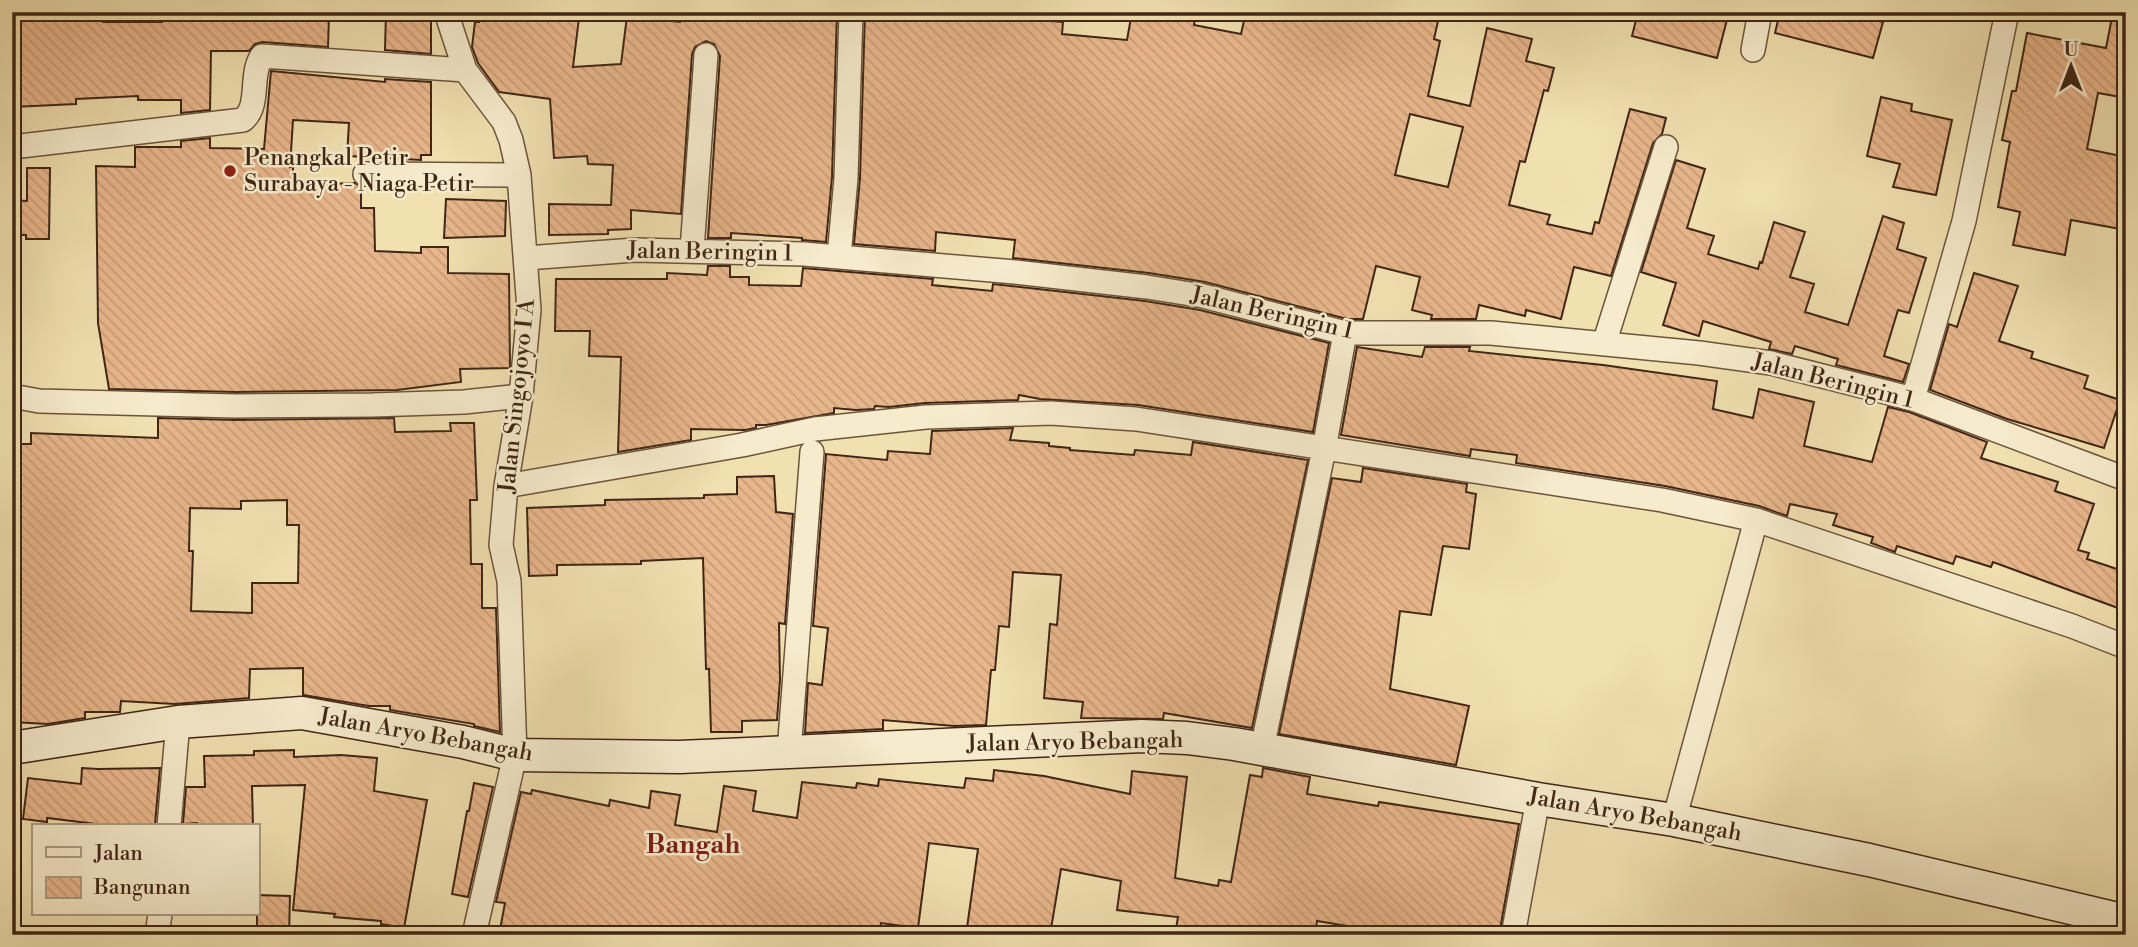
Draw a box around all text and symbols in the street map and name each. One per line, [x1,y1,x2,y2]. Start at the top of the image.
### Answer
north arrow [2036,32,2106,102]
text: U [2064,38,2079,62]
place label: Penangkal Petir Surabaya - Niaga Petir [244,144,474,198]
marker: Penangkal Petir Surabaya - Niaga Petir [222,163,238,179]
street label: Jalan Beringin 1 [626,237,793,267]
street label: Jalan Beringin 1 [1187,281,1356,345]
street label: Jalan Singojoyo I A [493,296,541,496]
street label: Jalan Beringin 1 [1748,347,1917,415]
street label: Jalan Aryo Bebangah [316,702,535,768]
street label: Jalan Aryo Bebangah [965,726,1184,758]
street label: Jalan Aryo Bebangah [1525,782,1744,848]
legend [32,824,259,916]
district label: Bangah [646,829,740,861]
text: Jalan [93,841,143,867]
text: Bangunan [93,875,191,901]

